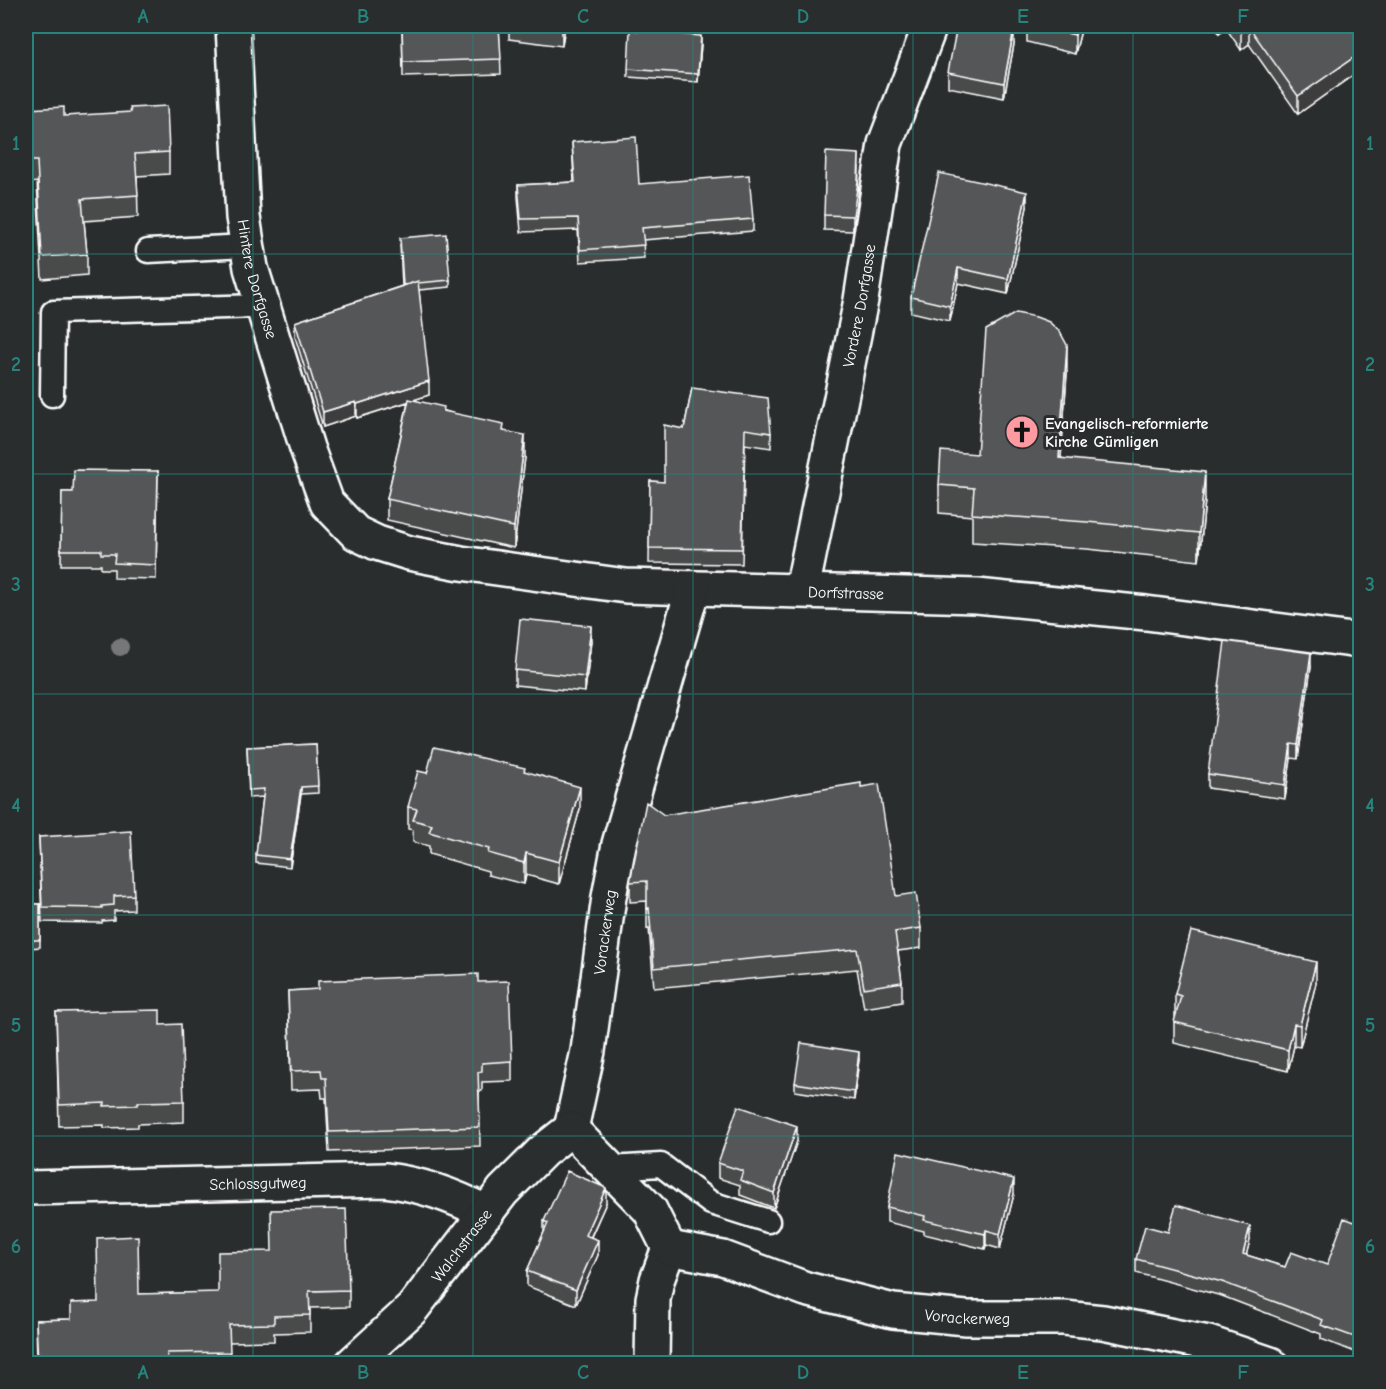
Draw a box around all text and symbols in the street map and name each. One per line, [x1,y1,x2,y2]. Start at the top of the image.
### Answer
text: A [137,5,149,28]
text: B [357,5,369,28]
text: C [577,5,589,28]
text: D [797,5,809,28]
text: E [1017,5,1029,28]
text: F [1237,5,1249,28]
text: 1 [12,132,20,155]
text: 1 [1366,132,1374,155]
street label: Hintere Dorfgasse [233,218,280,341]
street label: Vordere Dorfgasse [840,243,879,369]
text: 2 [11,353,21,376]
text: 2 [1365,353,1375,376]
church icon: Evangelisch-reformierte Kirche Gümligen [1004,414,1040,450]
place label: Evangelisch-reformierte Kirche Gümligen [1045,415,1209,451]
text: 3 [11,573,21,596]
text: 3 [1365,573,1375,596]
street label: Dorfstrasse [808,583,884,603]
text: 4 [11,794,21,817]
text: 4 [1365,794,1375,817]
street label: Vorackerweg [591,888,620,976]
text: 5 [11,1014,21,1037]
text: 5 [1365,1014,1375,1037]
street label: Schlossgutweg [209,1174,307,1194]
street label: Walchstrasse [428,1206,496,1286]
text: 6 [11,1235,21,1258]
text: 6 [1365,1235,1375,1258]
street label: Vorackerweg [924,1306,1010,1328]
text: A [137,1361,149,1384]
text: B [357,1361,369,1384]
text: C [577,1361,589,1384]
text: D [797,1361,809,1384]
text: E [1017,1361,1029,1384]
text: F [1237,1361,1249,1384]

